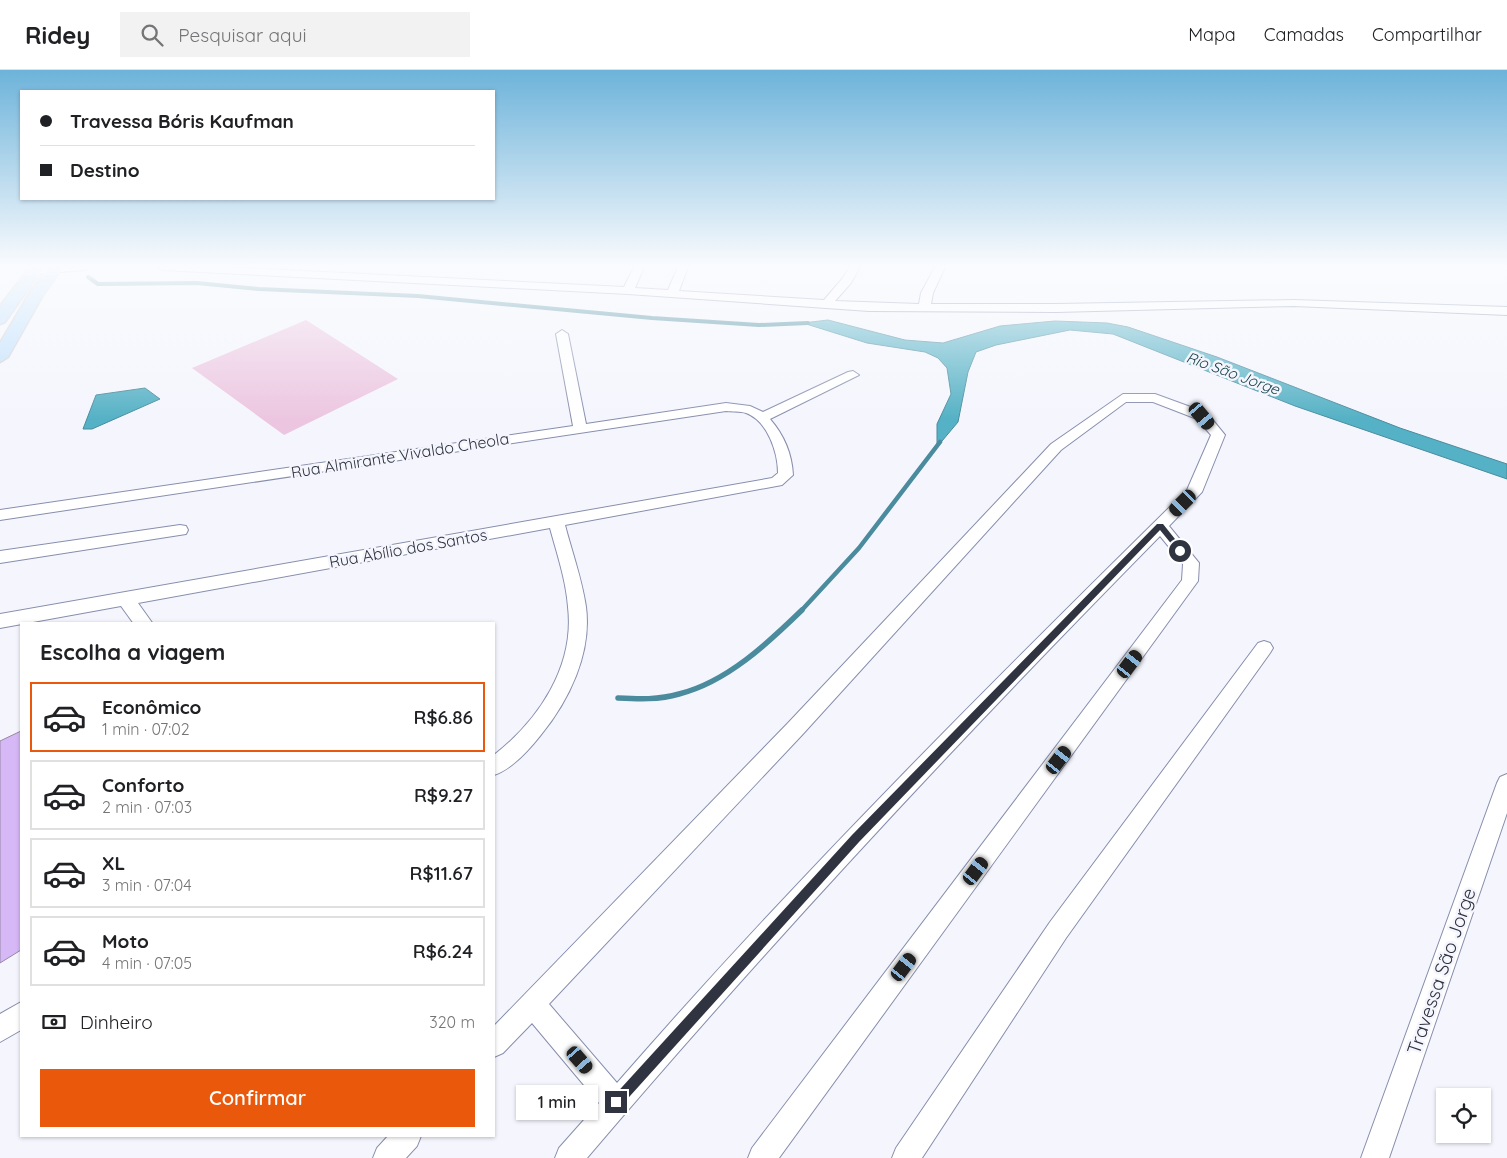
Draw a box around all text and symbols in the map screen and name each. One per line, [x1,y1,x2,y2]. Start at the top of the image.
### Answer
search box [120,12,470,57]
text: Ridey [25,20,90,50]
icon: search [138,21,166,49]
text: Pesquisar aqui [178,23,307,47]
text: Mapa [1188,23,1236,46]
text: Camadas [1264,23,1344,46]
text: Compartilhar [1372,23,1482,46]
text: Travessa Bóris Kaufman [70,109,294,133]
text: Destino [70,158,140,182]
water label: Rio São Jorge [1184,347,1283,399]
car [1186,400,1217,432]
street label: Rua Almirante Vivaldo Cheola [290,428,510,482]
car [1167,487,1198,519]
street label: Rua Abílio dos Santos [327,524,489,572]
route start [1169,540,1191,562]
text: Escolha a viagem [40,638,225,666]
car [1114,648,1145,680]
icon: car [42,695,87,740]
text: Econômico [102,695,201,719]
text: R$6.86 [413,705,473,729]
text: 1 min · 07:02 [102,719,190,739]
car [1043,744,1074,776]
icon: car [42,773,87,818]
text: Conforto [102,773,184,797]
text: R$9.27 [414,783,473,807]
text: 2 min · 07:03 [102,797,192,817]
icon: car [42,851,87,896]
text: XL [102,851,125,875]
car [960,855,991,887]
text: R$11.67 [409,861,473,885]
text: 3 min · 07:04 [102,875,192,895]
street label: Travessa São Jorge [1401,885,1481,1057]
icon: car [42,929,87,974]
text: Moto [102,929,149,953]
text: R$6.24 [413,939,473,963]
car [888,951,919,983]
text: 4 min · 07:05 [102,953,192,973]
icon: cash [40,1008,68,1036]
text: Dinheiro [80,1010,153,1034]
text: 320 m [429,1012,475,1032]
car [564,1044,595,1076]
button: Confirmar [40,1069,475,1127]
callout: 1 min [516,1084,598,1120]
map controls [1436,1088,1491,1143]
button: locate [1436,1088,1491,1143]
route end [605,1091,627,1113]
text: 1 min [538,1092,576,1112]

